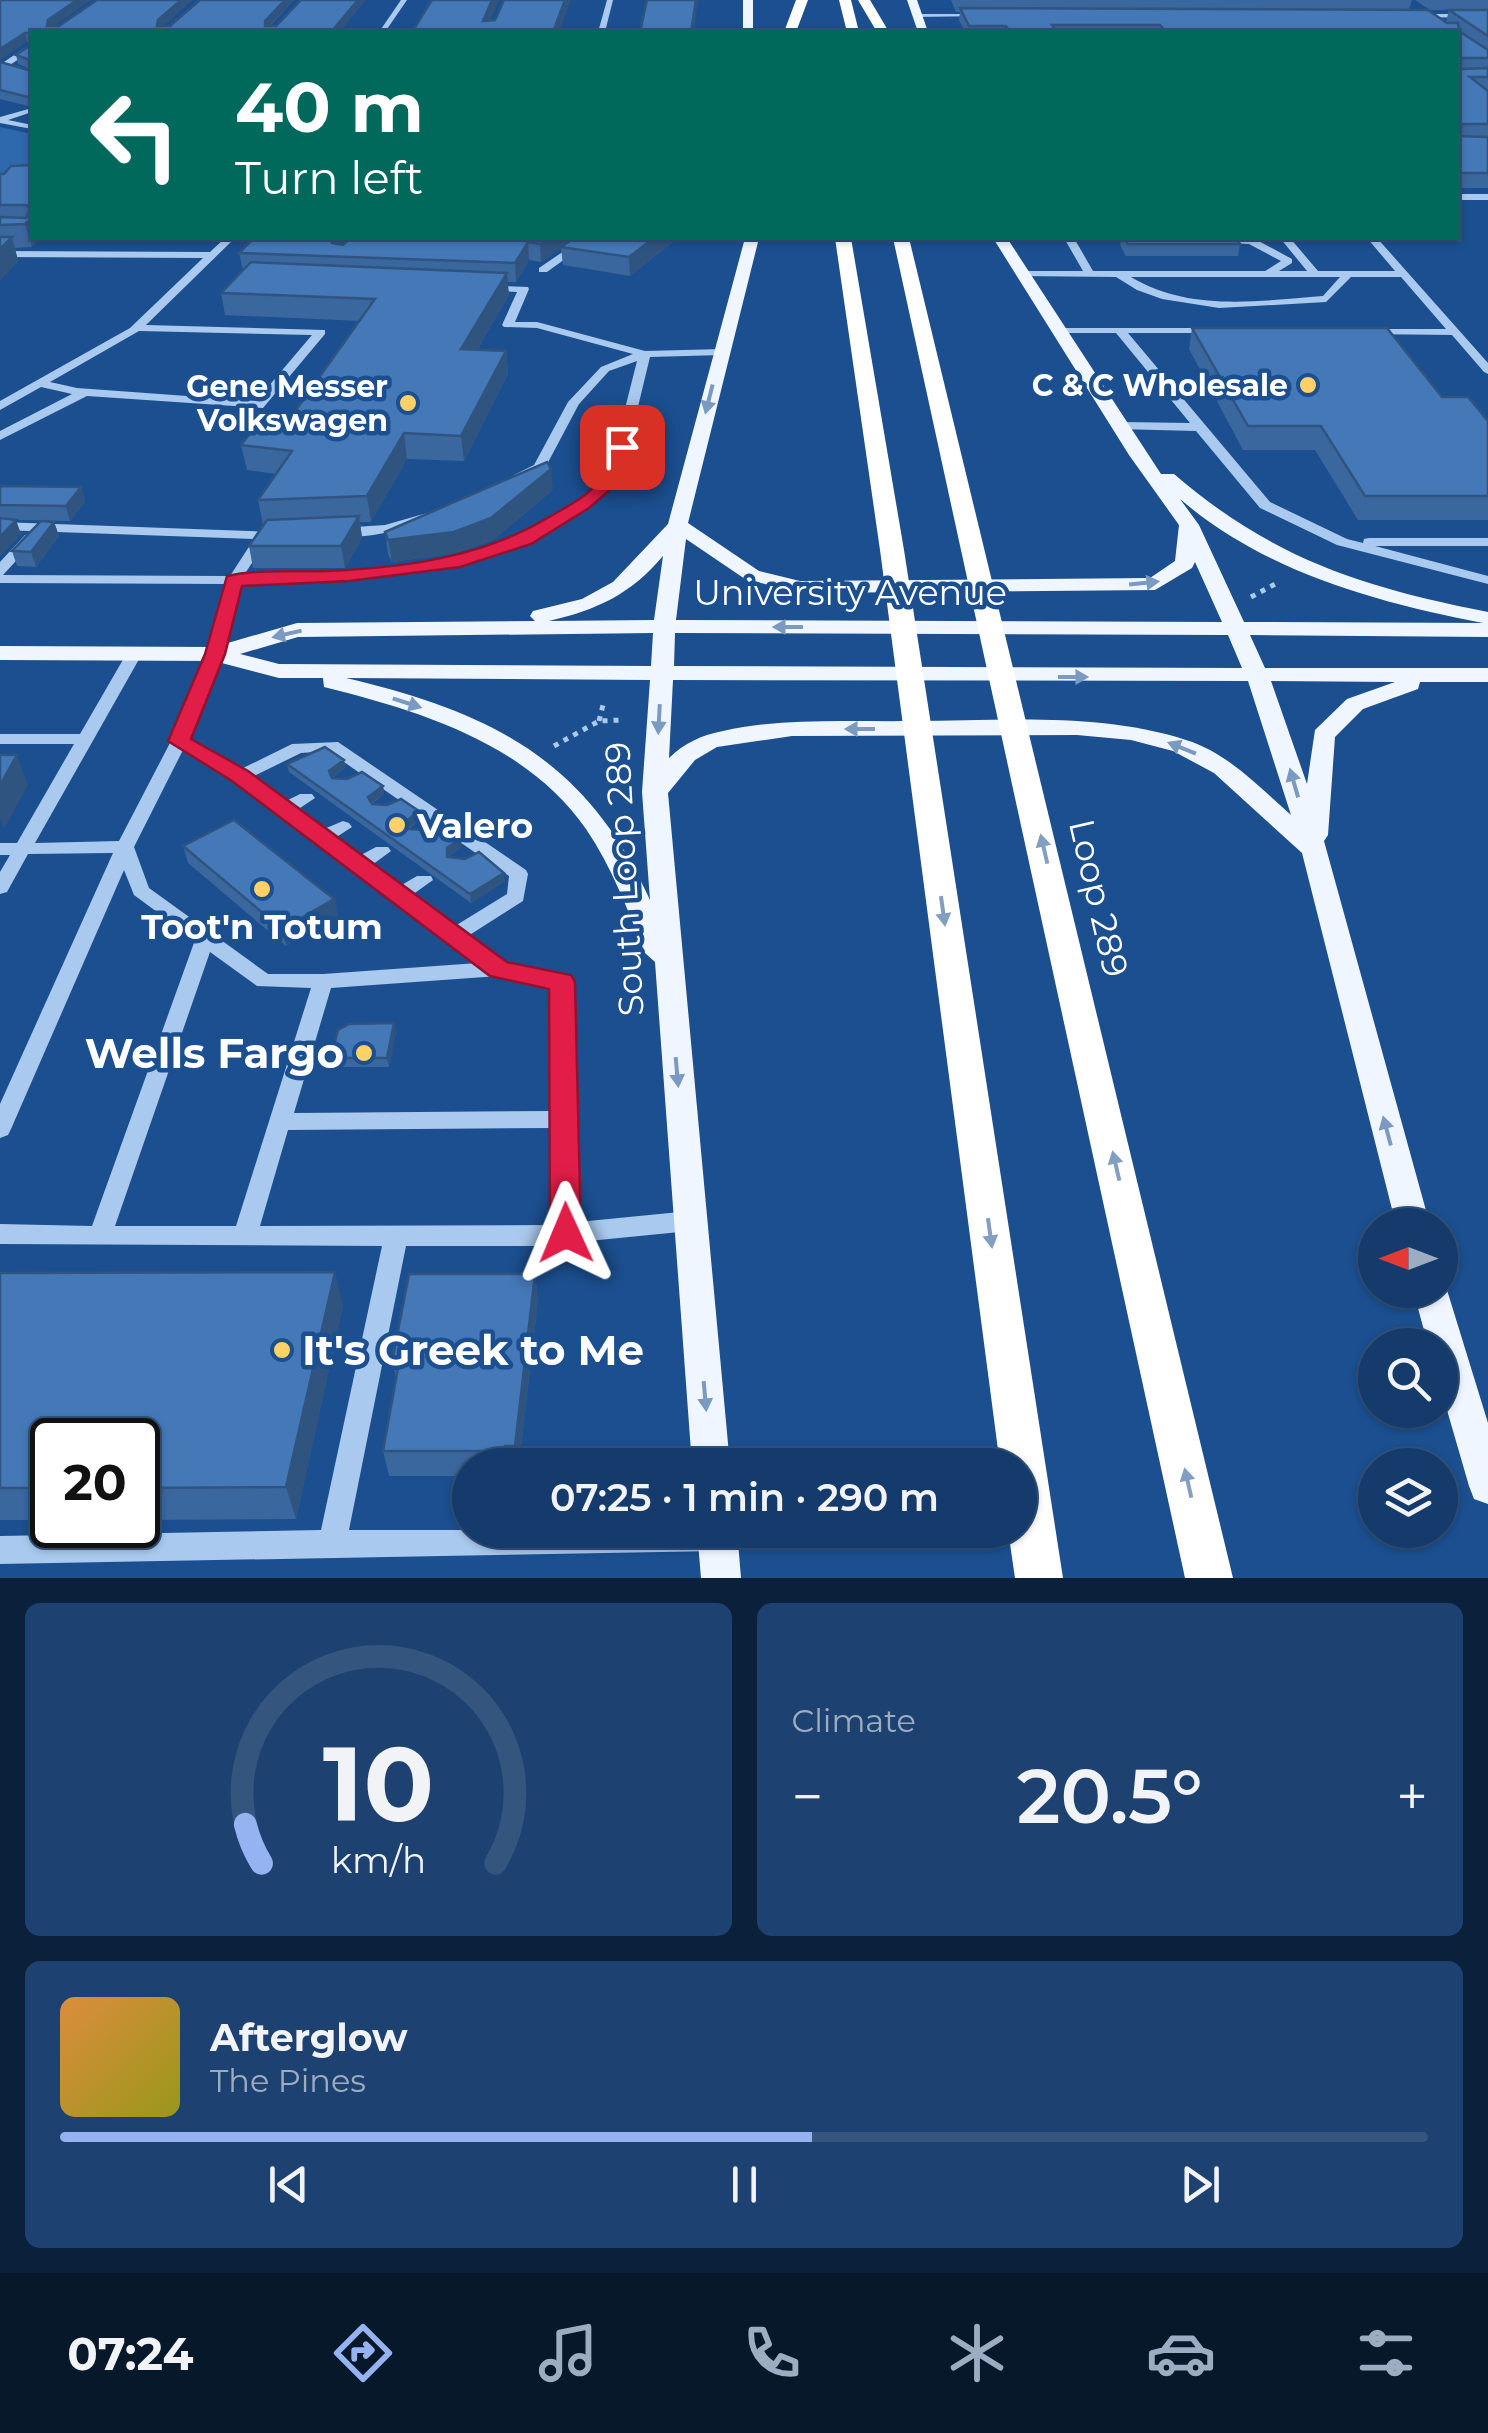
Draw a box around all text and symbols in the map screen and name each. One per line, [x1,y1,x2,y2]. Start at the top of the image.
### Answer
text: 40 m [235,64,424,150]
icon: left [70,70,200,200]
text: Turn left [235,150,423,205]
place label: C & C Wholesale [1032,367,1288,404]
place label: Gene Messer Volkswagen [186,368,388,439]
marker: C & C Wholesale [1297,374,1319,396]
one-way arrow [701,384,717,415]
marker: Gene Messer Volkswagen [397,392,419,414]
pin [580,405,665,490]
icon: arrive [595,420,650,475]
street label: University Avenue [693,571,1007,614]
one-way arrow [1129,575,1160,591]
one-way arrow [771,618,803,634]
one-way arrow [271,627,302,642]
one-way arrow [1058,669,1090,685]
one-way arrow [392,697,422,712]
one-way arrow [651,704,667,736]
one-way arrow [844,721,876,737]
one-way arrow [1167,740,1197,756]
street label: South Loop 289 [595,741,653,1017]
one-way arrow [1286,767,1301,798]
place label: Valero [416,804,533,847]
marker: Valero [386,814,408,836]
street label: Loop 289 [1060,815,1138,981]
one-way arrow [1036,833,1051,864]
marker: Toot'n Totum [251,878,273,900]
one-way arrow [936,896,952,928]
place label: Toot'n Totum [141,905,383,948]
place label: Wells Fargo [85,1027,344,1079]
marker: Wells Fargo [353,1042,375,1064]
one-way arrow [670,1057,686,1089]
one-way arrow [1379,1115,1395,1146]
one-way arrow [1108,1150,1123,1181]
position arrow [514,1181,618,1285]
north arrow [1358,1208,1458,1308]
map controls [1358,1208,1458,1548]
one-way arrow [982,1218,998,1249]
place label: It's Greek to Me [302,1324,644,1376]
button: search [1358,1328,1458,1428]
marker: It's Greek to Me [271,1339,293,1361]
one-way arrow [698,1381,714,1413]
speed limit sign: 20 [30,1418,160,1548]
button: layers [1358,1448,1458,1548]
one-way arrow [1180,1467,1195,1498]
text: 07:25 · 1 min · 290 m [550,1474,939,1521]
text: Climate [792,1701,916,1740]
text: 10 [323,1720,434,1847]
text: 20.5° [1017,1750,1203,1842]
text: − [792,1763,823,1830]
text: + [1396,1763,1428,1830]
text: km/h [331,1838,426,1882]
text: Afterglow [210,2014,408,2061]
text: The Pines [210,2061,366,2100]
icon: previous [261,2157,316,2212]
icon: pause [717,2157,772,2212]
icon: next [1173,2157,1228,2212]
icon: directions [328,2318,398,2388]
icon: music [533,2318,603,2388]
icon: phone [737,2318,807,2388]
icon: climate [942,2318,1012,2388]
icon: car [1146,2318,1216,2388]
icon: filters [1351,2318,1421,2388]
text: 07:24 [67,2326,194,2381]

